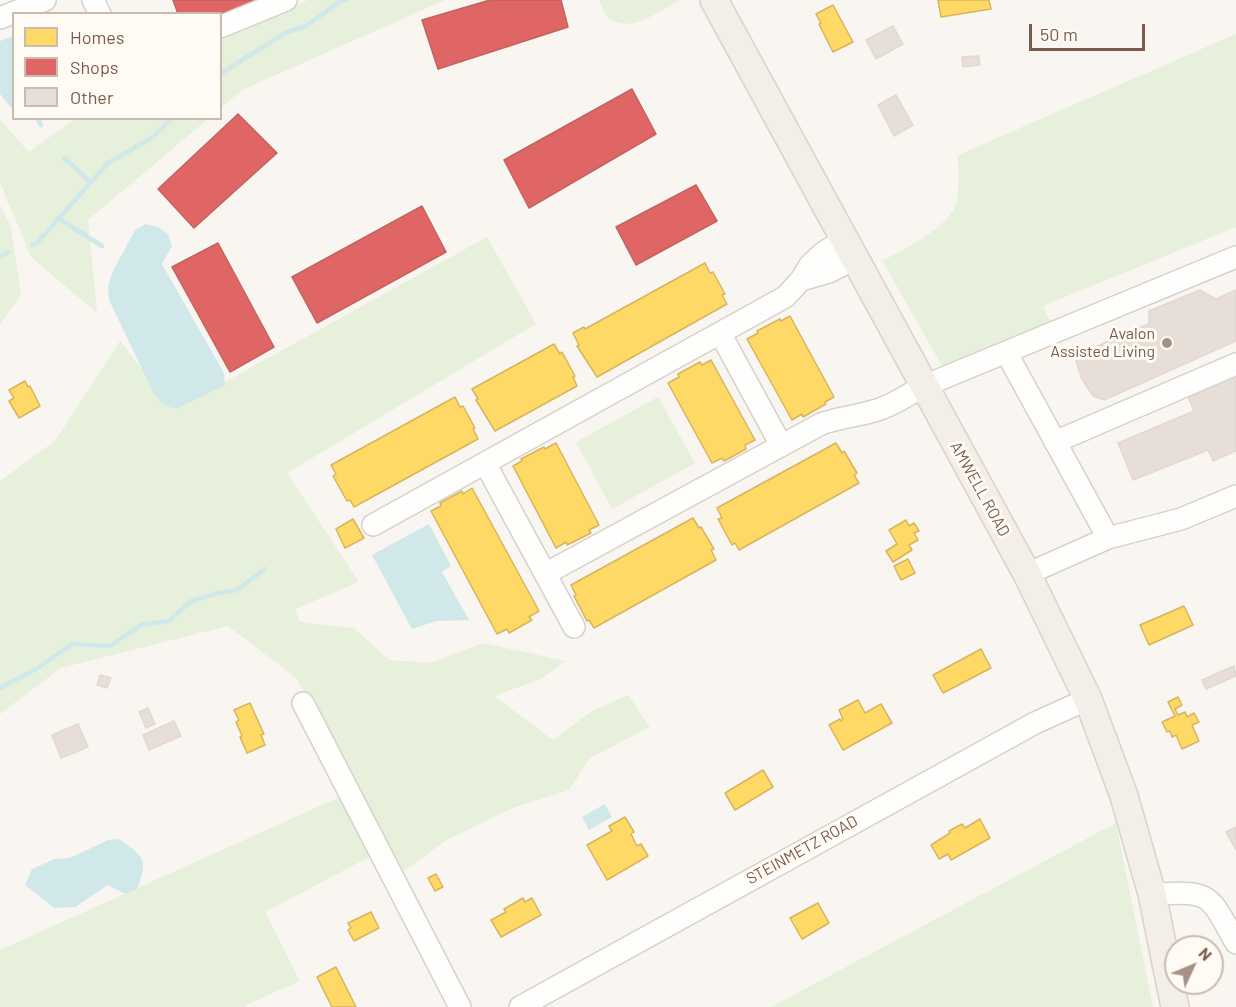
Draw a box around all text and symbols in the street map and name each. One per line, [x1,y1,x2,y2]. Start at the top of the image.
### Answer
legend [12,12,222,120]
scale bar [1032,12,1148,50]
text: 50 m [1040,23,1078,45]
text: Homes [70,26,124,48]
text: Shops [70,56,119,78]
text: Other [70,86,113,108]
place label: Avalon Assisted Living [1050,324,1155,362]
marker: Avalon Assisted Living [1160,336,1174,350]
street label: AMWELL ROAD [946,438,1014,540]
street label: STEINMETZ ROAD [743,811,861,889]
north arrow [1164,935,1224,995]
text: N [1195,943,1216,964]

